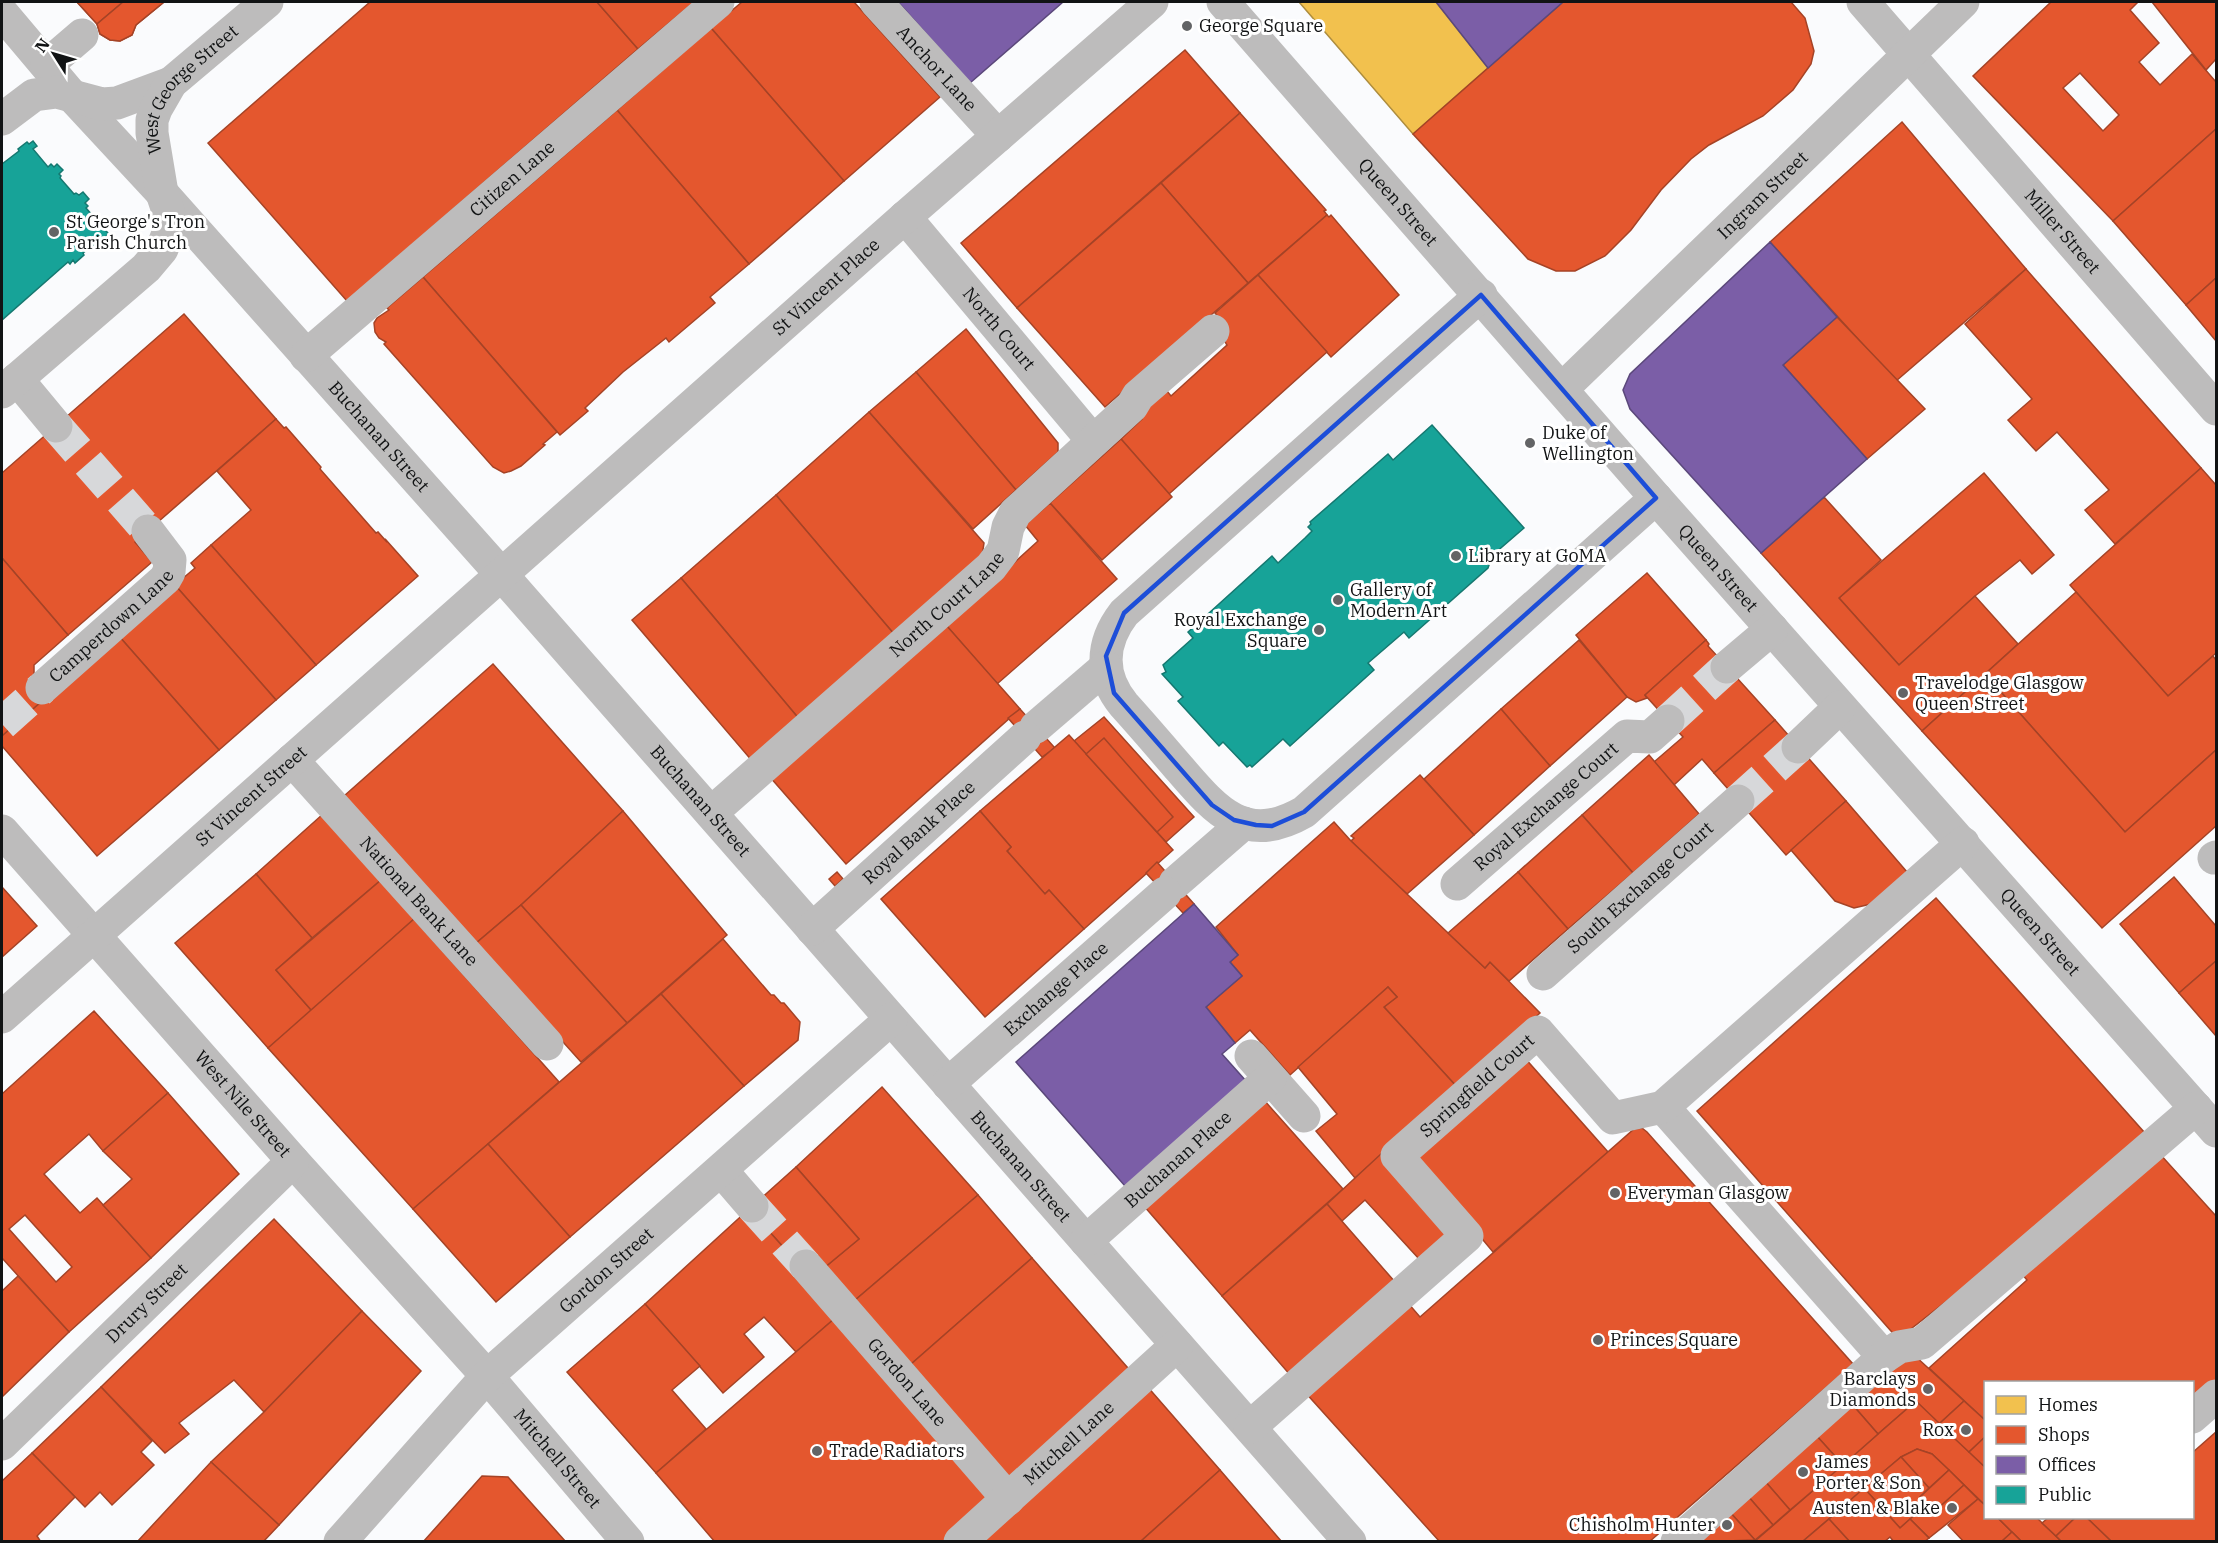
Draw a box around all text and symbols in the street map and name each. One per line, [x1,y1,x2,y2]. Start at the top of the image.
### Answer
place label: George Square [1199,14,1323,37]
street label: West George Street [140,19,243,156]
marker: George Square [1180,19,1194,33]
street label: Anchor Lane [892,20,982,116]
north arrow [24,24,84,84]
text: N [30,34,54,56]
street label: Citizen Lane [465,135,559,221]
street label: Ingram Street [1712,146,1813,244]
street label: Queen Street [1354,153,1443,251]
street label: Miller Street [2020,184,2106,278]
place label: St George's Tron Parish Church [66,210,205,254]
marker: St George's Tron Parish Church [47,225,61,239]
street label: St Vincent Place [767,233,884,340]
street label: North Court [958,282,1041,375]
street label: Buchanan Street [324,376,435,497]
place label: Duke of Wellington [1542,421,1634,465]
marker: Duke of Wellington [1523,436,1537,450]
street label: Queen Street [1673,519,1763,616]
place label: Library at GoMA [1468,544,1607,567]
street label: North Court Lane [884,547,1009,662]
marker: Library at GoMA [1449,549,1463,563]
street label: Camperdown Lane [44,566,179,688]
place label: Gallery of Modern Art [1350,578,1447,622]
marker: Gallery of Modern Art [1331,593,1345,607]
place label: Royal Exchange Square [1174,608,1307,652]
marker: Royal Exchange Square [1312,623,1326,637]
place label: Travelodge Glasgow Queen Street [1915,671,2084,715]
marker: Travelodge Glasgow Queen Street [1896,686,1910,700]
street label: Royal Exchange Court [1468,737,1623,875]
street label: St Vincent Street [190,740,311,851]
street label: Buchanan Street [645,740,756,861]
street label: Royal Bank Place [857,775,980,889]
street label: South Exchange Court [1562,816,1718,958]
street label: National Bank Lane [355,831,483,971]
street label: Queen Street [1995,883,2085,980]
street label: Exchange Place [999,936,1113,1041]
street label: Springfield Court [1415,1029,1539,1142]
street label: West Nile Street [190,1045,296,1162]
street label: Buchanan Place [1119,1105,1236,1213]
street label: Buchanan Street [966,1106,1076,1227]
place label: Everyman Glasgow [1627,1181,1789,1204]
marker: Everyman Glasgow [1608,1186,1622,1200]
street label: Gordon Street [554,1222,658,1318]
street label: Drury Street [101,1258,192,1348]
place label: Princes Square [1610,1328,1738,1351]
street label: Gordon Lane [863,1333,952,1431]
marker: Princes Square [1591,1333,1605,1347]
place label: Barclays Diamonds [1829,1367,1916,1411]
legend [1984,1381,2194,1519]
marker: Barclays Diamonds [1921,1382,1935,1396]
text: Homes [2038,1393,2098,1416]
street label: Mitchell Lane [1018,1396,1119,1490]
street label: Mitchell Street [509,1404,606,1513]
place label: Rox [1922,1418,1954,1441]
marker: Rox [1959,1423,1973,1437]
text: Shops [2038,1423,2090,1446]
place label: Trade Radiators [829,1439,965,1462]
marker: Trade Radiators [810,1444,824,1458]
place label: James Porter & Son [1815,1450,1922,1494]
text: Offices [2038,1453,2096,1476]
marker: James Porter & Son [1796,1465,1810,1479]
text: Public [2038,1483,2092,1506]
place label: Austen & Blake [1812,1496,1940,1519]
marker: Austen & Blake [1945,1501,1959,1515]
place label: Chisholm Hunter [1569,1513,1715,1536]
marker: Chisholm Hunter [1720,1518,1734,1532]

